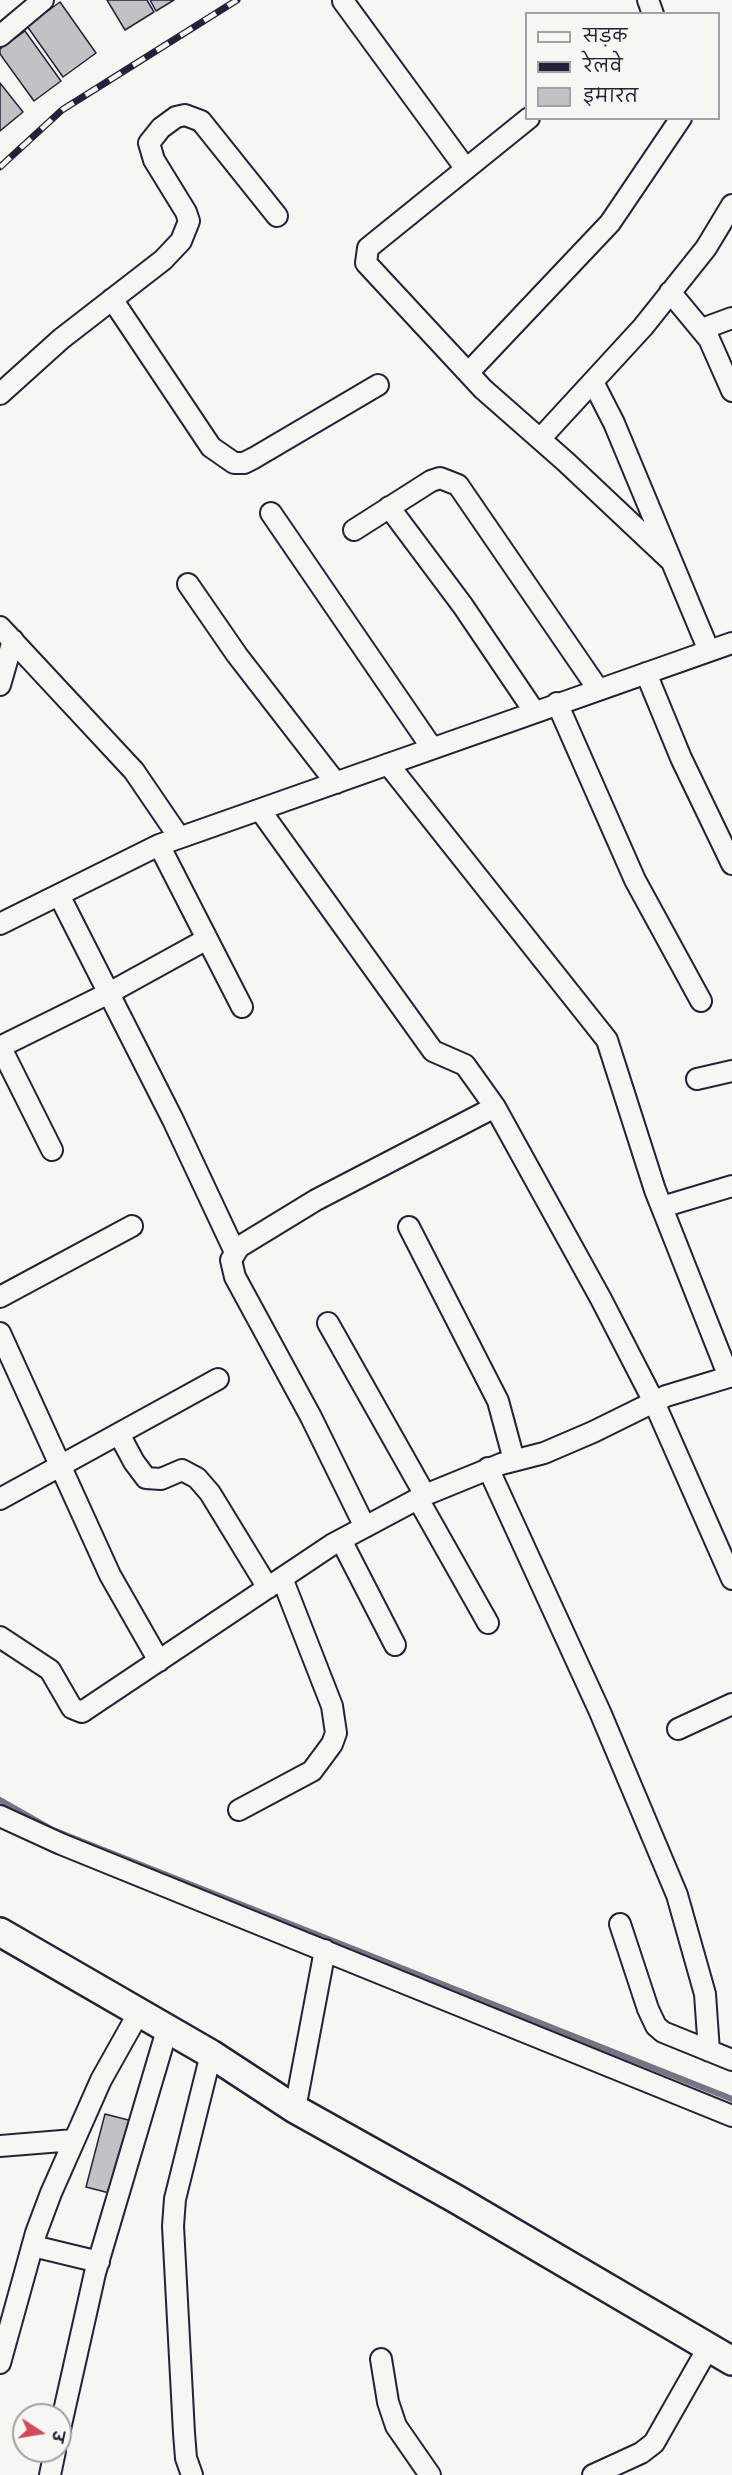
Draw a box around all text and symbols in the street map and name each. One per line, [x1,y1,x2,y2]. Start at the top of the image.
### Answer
legend [525,12,720,120]
text: सड़क [583,24,627,49]
text: रेलवे [583,54,623,79]
text: इमारत [583,84,638,109]
north arrow [12,2403,72,2463]
text: उ [46,2429,70,2444]

